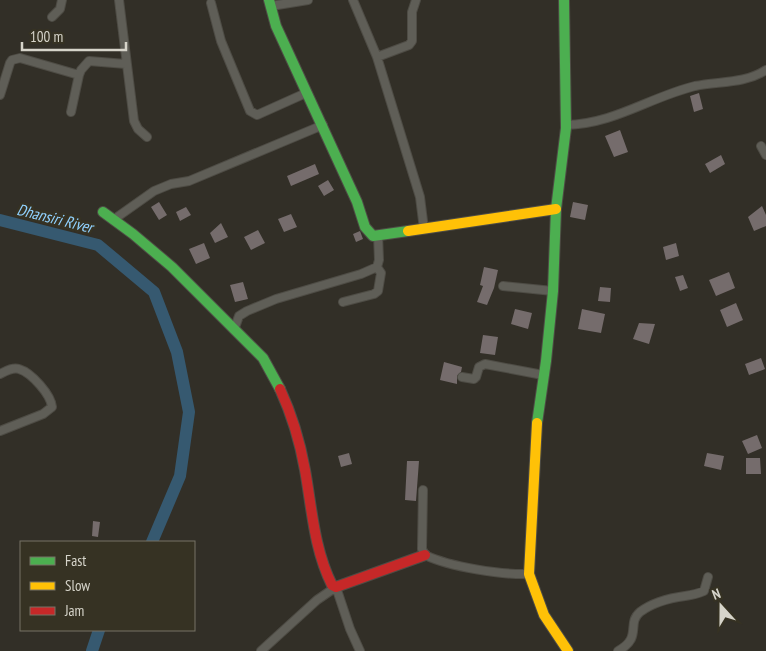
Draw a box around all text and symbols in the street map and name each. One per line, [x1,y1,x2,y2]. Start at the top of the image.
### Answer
scale bar [22,20,126,52]
text: 100 m [30,27,63,46]
water label: Dhansiri River [15,199,97,238]
legend [20,541,195,631]
text: Fast [65,551,86,570]
text: Slow [65,576,90,595]
north arrow [696,581,746,631]
text: N [710,584,723,604]
text: Jam [64,601,84,620]

